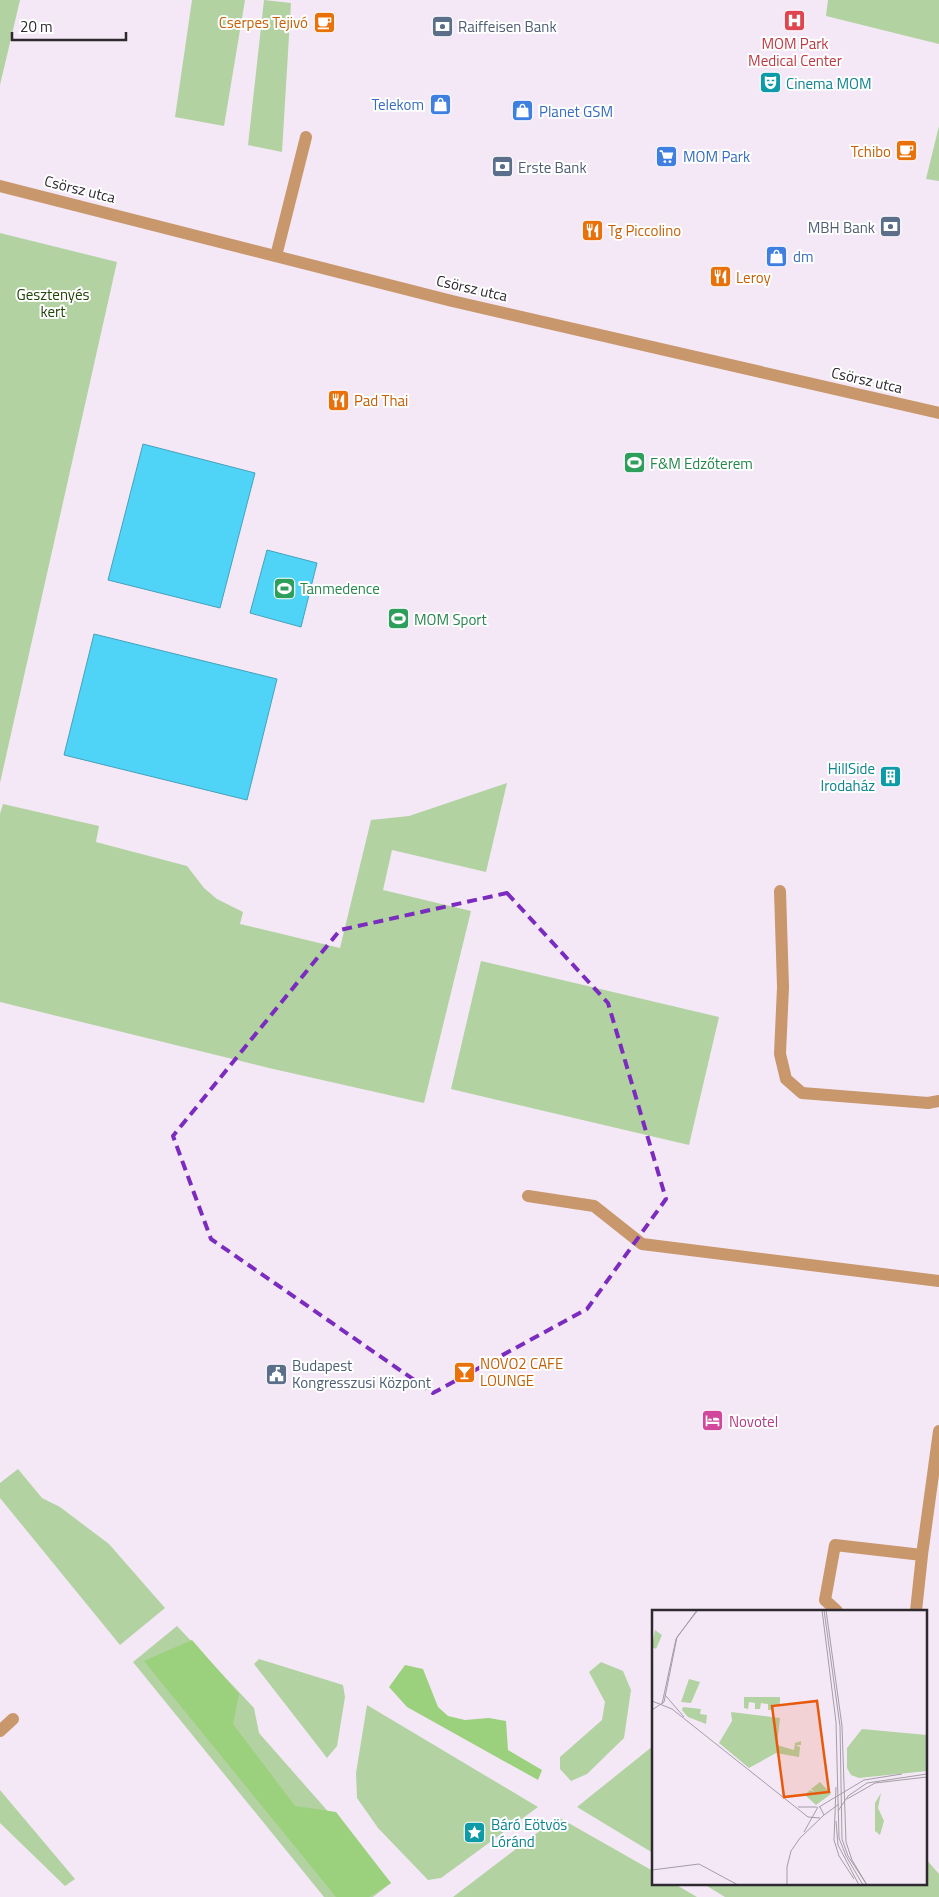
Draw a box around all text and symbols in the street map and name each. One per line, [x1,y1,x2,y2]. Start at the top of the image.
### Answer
hospital icon: MOM Park Medical Center [783,8,807,32]
scale bar [12,10,126,42]
cafe icon: Cserpes Tejivó [312,10,336,34]
place label: Cserpes Tejivó [219,11,308,34]
bank icon: Raiffeisen Bank [430,14,454,38]
text: 20 m [20,15,53,38]
place label: Raiffeisen Bank [458,15,557,38]
place label: MOM Park Medical Center [748,32,842,72]
theatre icon: Cinema MOM [758,71,782,95]
place label: Cinema MOM [786,72,872,95]
shop icon: Telekom [428,92,452,116]
place label: Telekom [371,93,424,116]
shop icon: Planet GSM [511,99,535,123]
place label: Planet GSM [539,100,613,123]
cafe icon: Tchibo [895,139,919,163]
place label: Tchibo [851,140,891,163]
supermarket icon: MOM Park [655,144,679,168]
place label: MOM Park [683,145,750,168]
bank icon: Erste Bank [490,155,514,179]
place label: Erste Bank [518,156,587,179]
street label: Csörsz utca [42,169,118,209]
bank icon: MBH Bank [879,215,903,239]
place label: MBH Bank [808,216,875,239]
restaurant icon: Tg Piccolino [580,218,604,242]
place label: Tg Piccolino [608,219,681,242]
shop icon: dm [765,244,789,268]
place label: dm [793,245,813,268]
restaurant icon: Leroy [708,265,732,289]
place label: Leroy [736,266,771,289]
street label: Csörsz utca [434,269,510,307]
park label: Gesztenyés kert [16,283,90,323]
street label: Csörsz utca [829,361,905,399]
restaurant icon: Pad Thai [326,388,350,412]
place label: Pad Thai [354,389,408,412]
sports icon: F&M Edzőterem [622,451,646,475]
place label: F&M Edzőterem [650,452,753,475]
sports icon: Tanmedence [272,576,296,600]
place label: Tanmedence [300,577,380,600]
sports icon: MOM Sport [386,607,410,631]
place label: MOM Sport [414,608,488,631]
place label: HillSide Irodaház [821,757,875,797]
building icon: HillSide Irodaház [879,765,903,789]
place label: NOVO2 CAFE LOUNGE [480,1352,563,1392]
place label: Budapest Kongresszusi Központ [292,1354,432,1394]
bar icon: NOVO2 CAFE LOUNGE [452,1360,476,1384]
public building icon: Budapest Kongresszusi Központ [264,1362,288,1386]
hotel icon: Novotel [701,1409,725,1433]
place label: Novotel [729,1410,778,1433]
inset map [652,1610,926,1884]
place label: Báró Eötvös Lóránd [491,1813,567,1853]
place icon: Báró Eötvös Lóránd [463,1821,487,1845]

